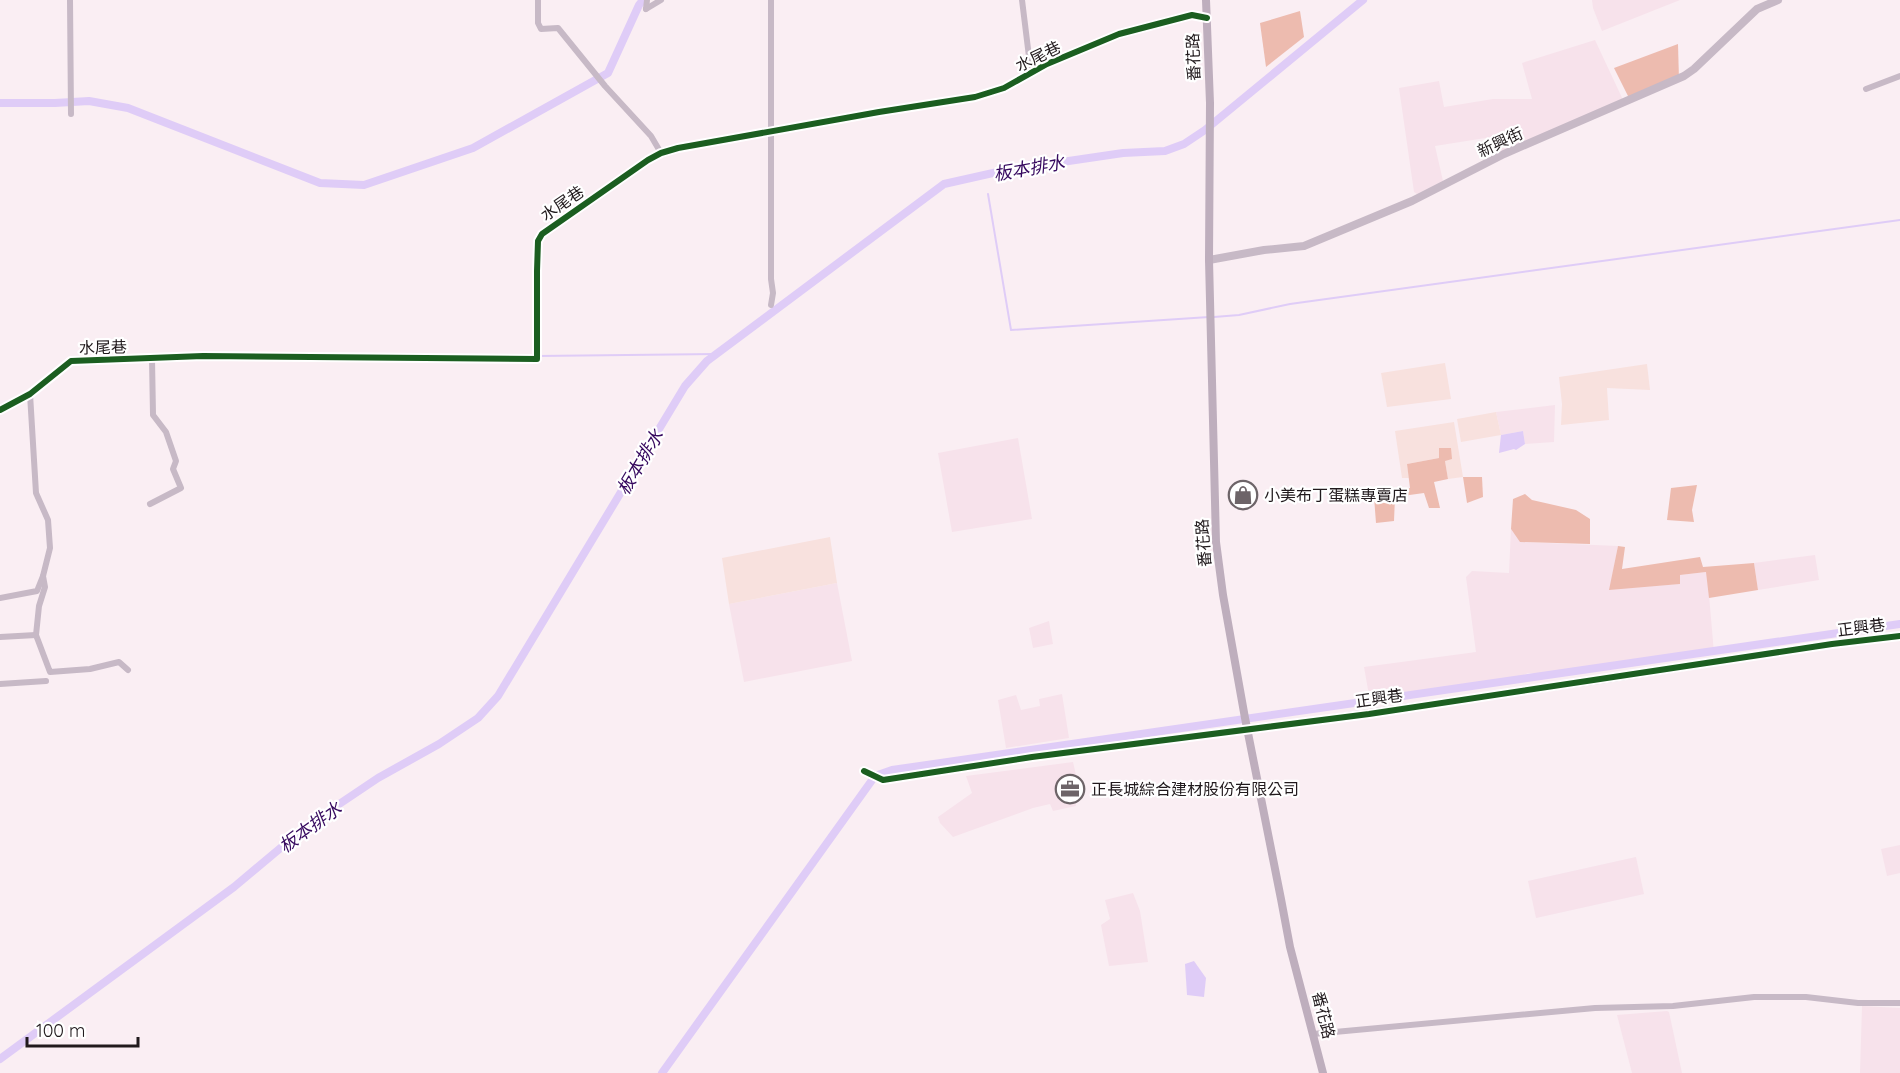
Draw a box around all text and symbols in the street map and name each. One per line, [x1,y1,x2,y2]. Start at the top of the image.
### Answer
street label: 番花路 [1182,33,1204,81]
street label: 水尾巷 [1012,36,1064,76]
street label: 新興街 [1474,123,1526,161]
water label: 板本排水 [992,150,1067,186]
street label: 水尾巷 [537,181,587,225]
street label: 水尾巷 [79,337,127,357]
water label: 板本排水 [612,424,669,499]
shop icon: 小美布丁蛋糕專賣店 [1227,479,1259,511]
place label: 小美布丁蛋糕專賣店 [1264,485,1408,505]
street label: 番花路 [1191,518,1215,568]
street label: 正興巷 [1836,614,1886,640]
street label: 正興巷 [1354,685,1404,711]
office icon: 正長城綜合建材股份有限公司 [1054,773,1086,805]
place label: 正長城綜合建材股份有限公司 [1091,779,1299,799]
water label: 板本排水 [274,796,347,857]
street label: 番花路 [1308,989,1340,1041]
scale bar [27,1010,138,1048]
text: 100 m [36,1019,85,1042]

